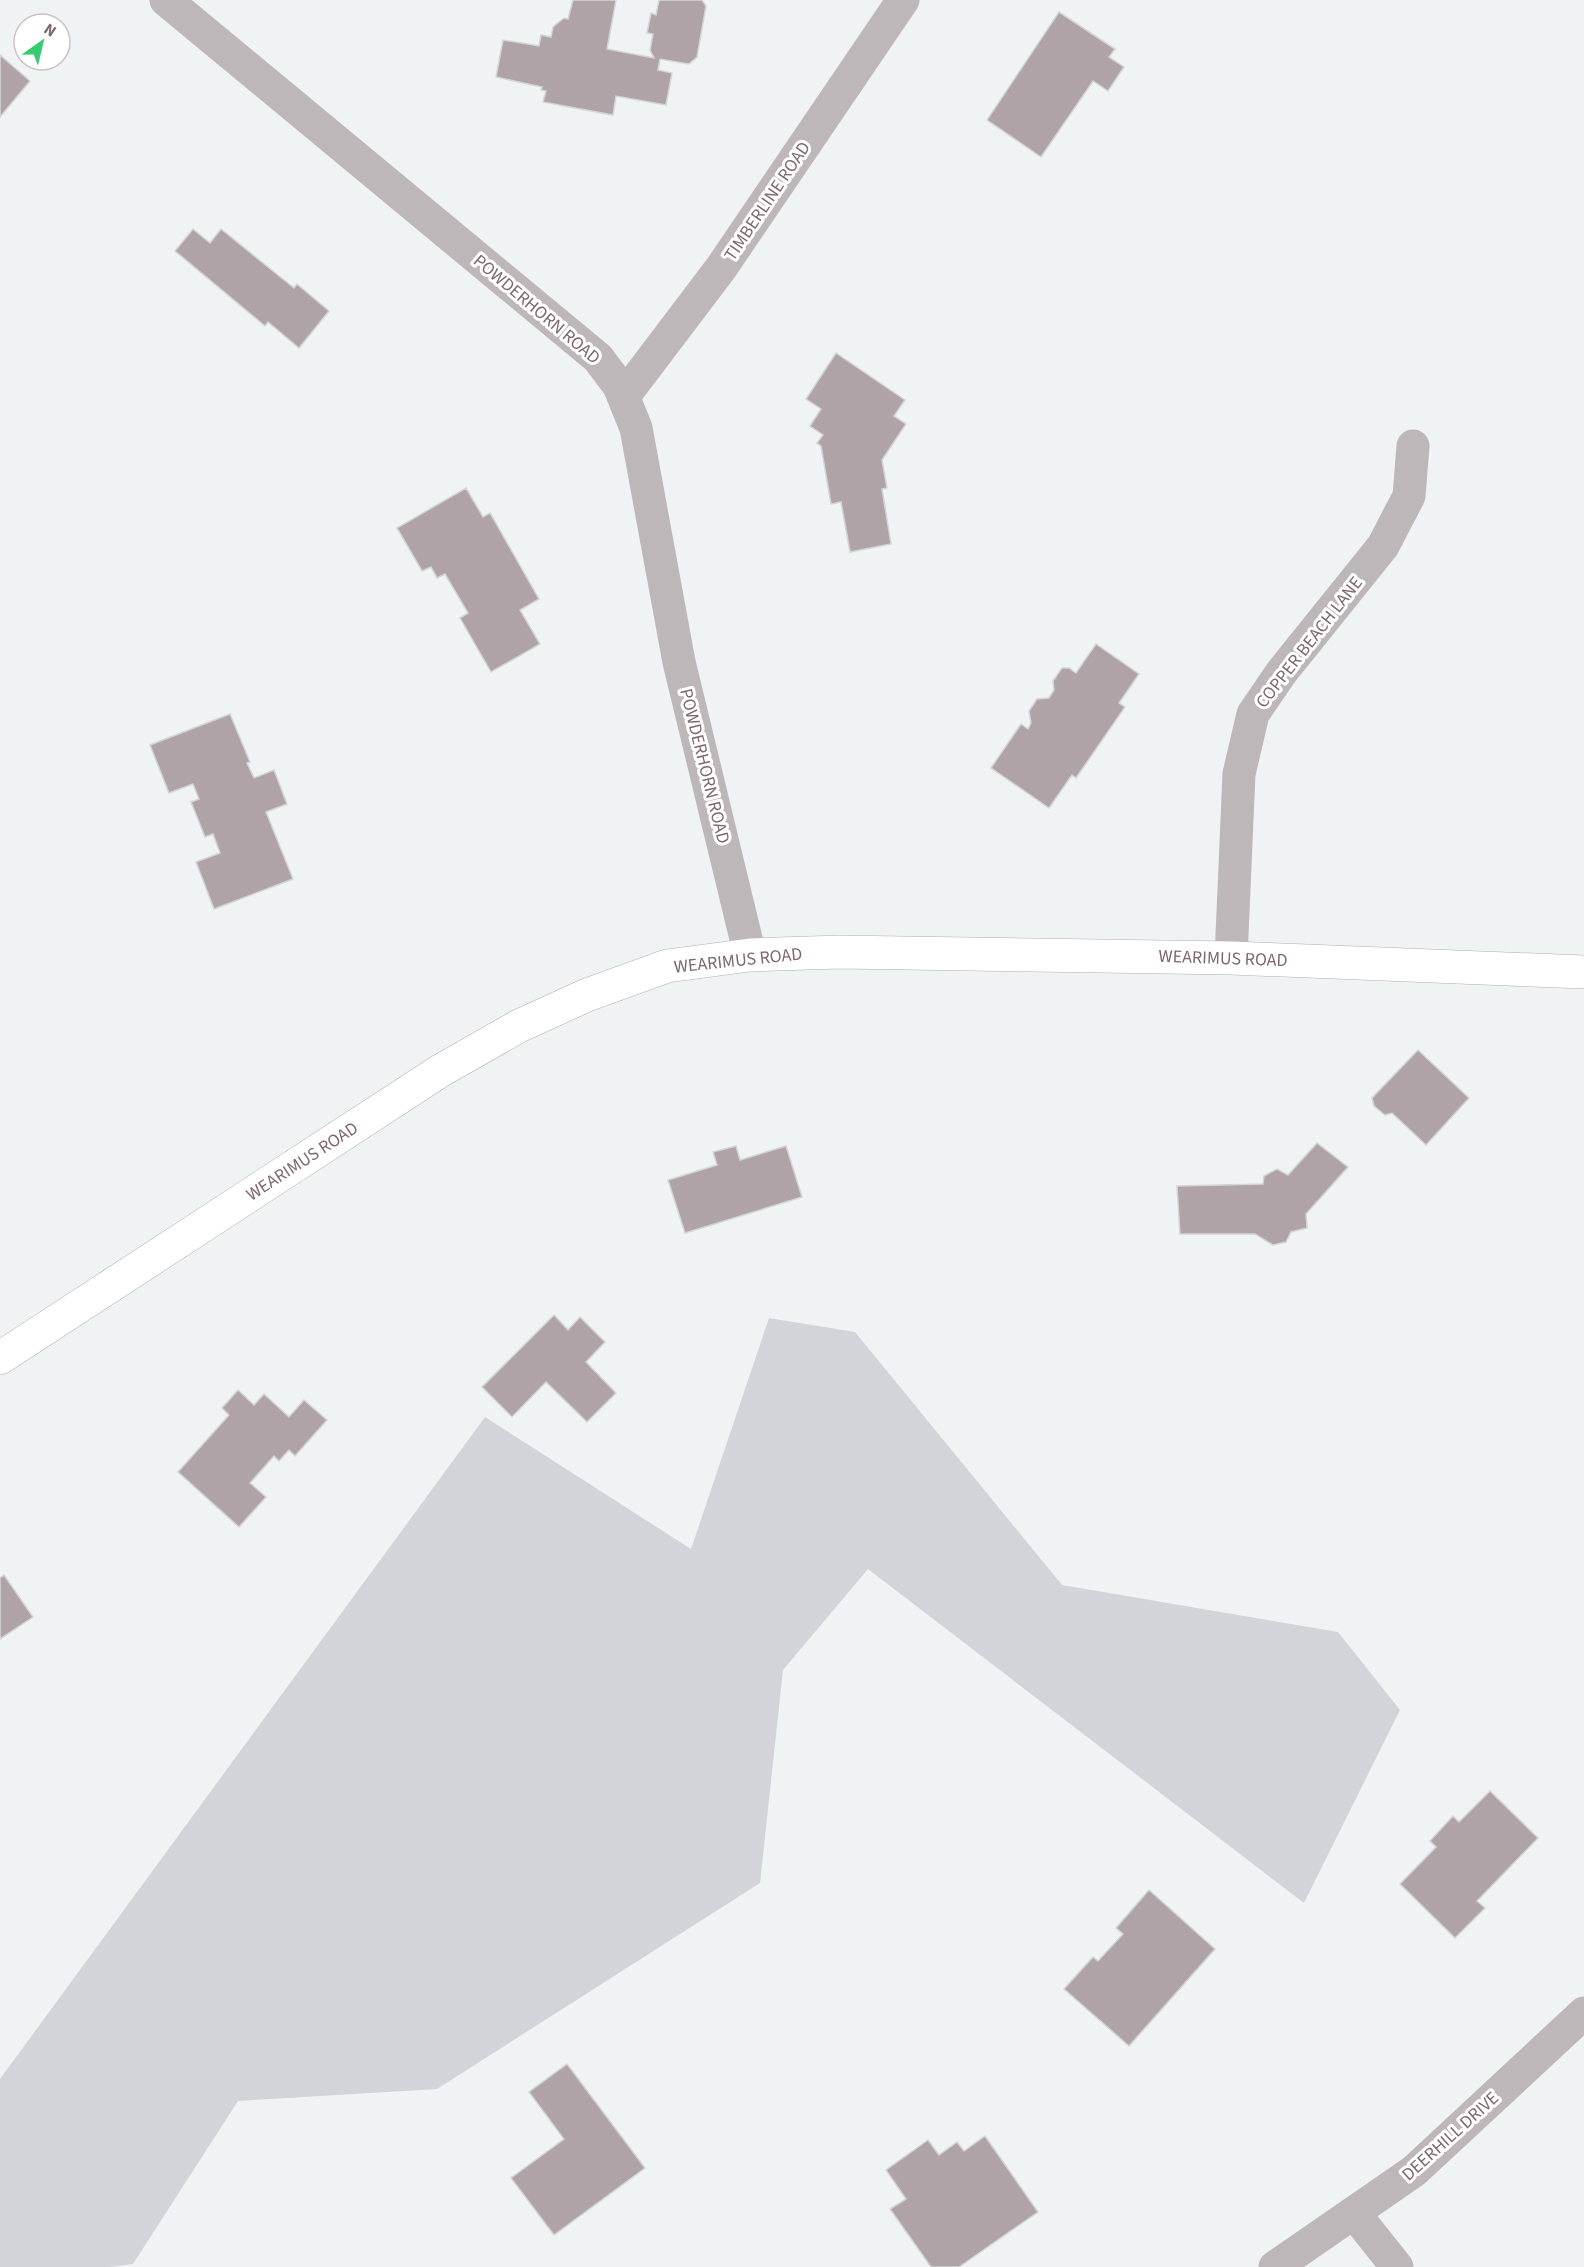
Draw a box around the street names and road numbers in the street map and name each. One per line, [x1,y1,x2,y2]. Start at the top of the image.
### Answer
street label: TIMBERLINE ROAD [718,137,817,266]
street label: POWDERHORN ROAD [468,249,606,370]
street label: COPPER BEACH LANE [1250,571,1369,713]
street label: POWDERHORN ROAD [673,686,736,846]
street label: WEARIMUS ROAD [673,941,803,980]
street label: WEARIMUS ROAD [1158,944,1288,973]
street label: WEARIMUS ROAD [241,1116,363,1207]
street label: DEERHILL DRIVE [1396,2086,1504,2187]

